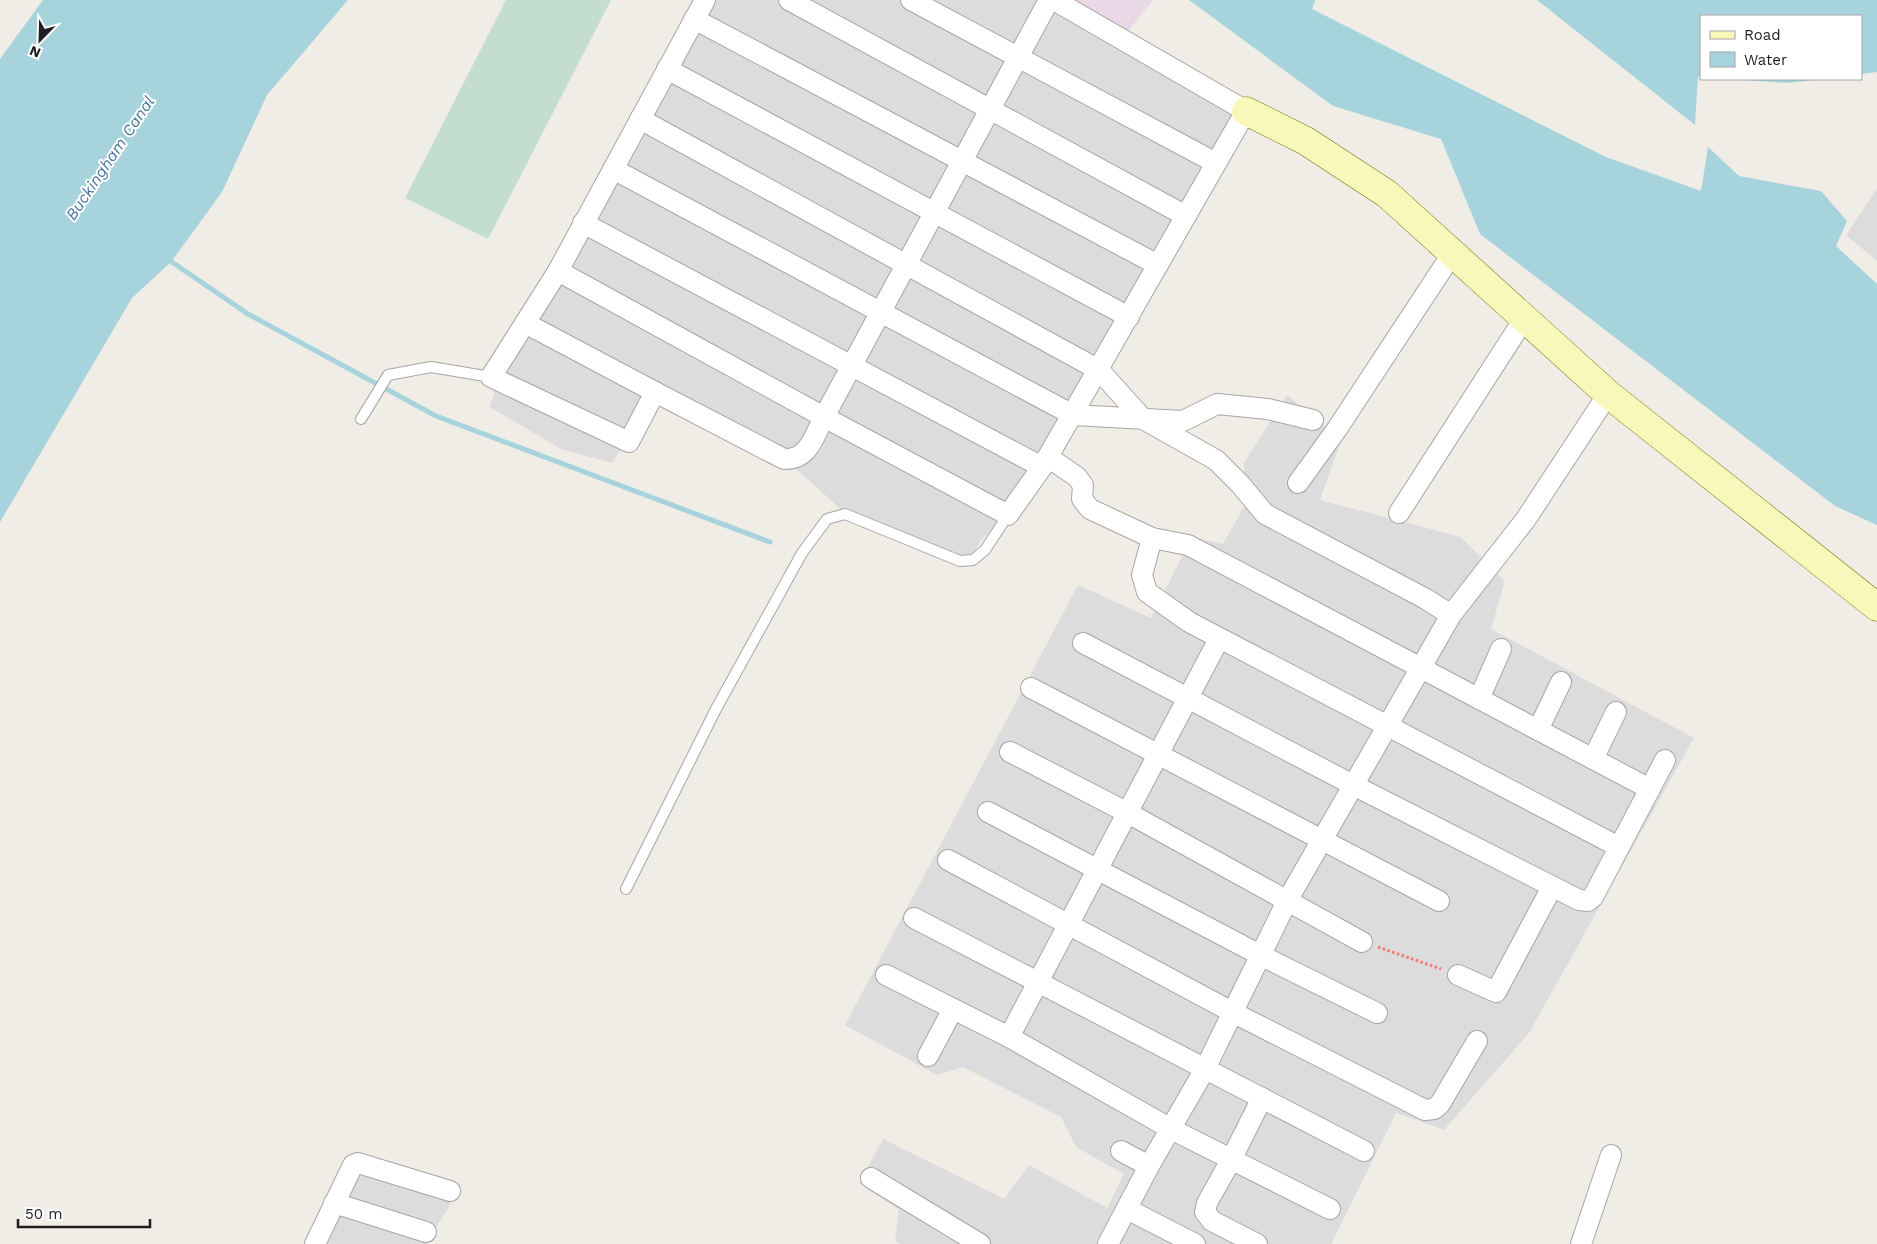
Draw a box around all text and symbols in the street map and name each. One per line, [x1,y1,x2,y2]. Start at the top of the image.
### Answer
north arrow [15,15,65,65]
legend [1700,15,1862,80]
text: Road [1744,26,1781,44]
text: N [27,43,43,61]
text: Water [1744,51,1787,69]
water label: Buckingham Canal [62,92,159,224]
scale bar [18,1196,150,1228]
text: 50 m [25,1205,62,1223]

